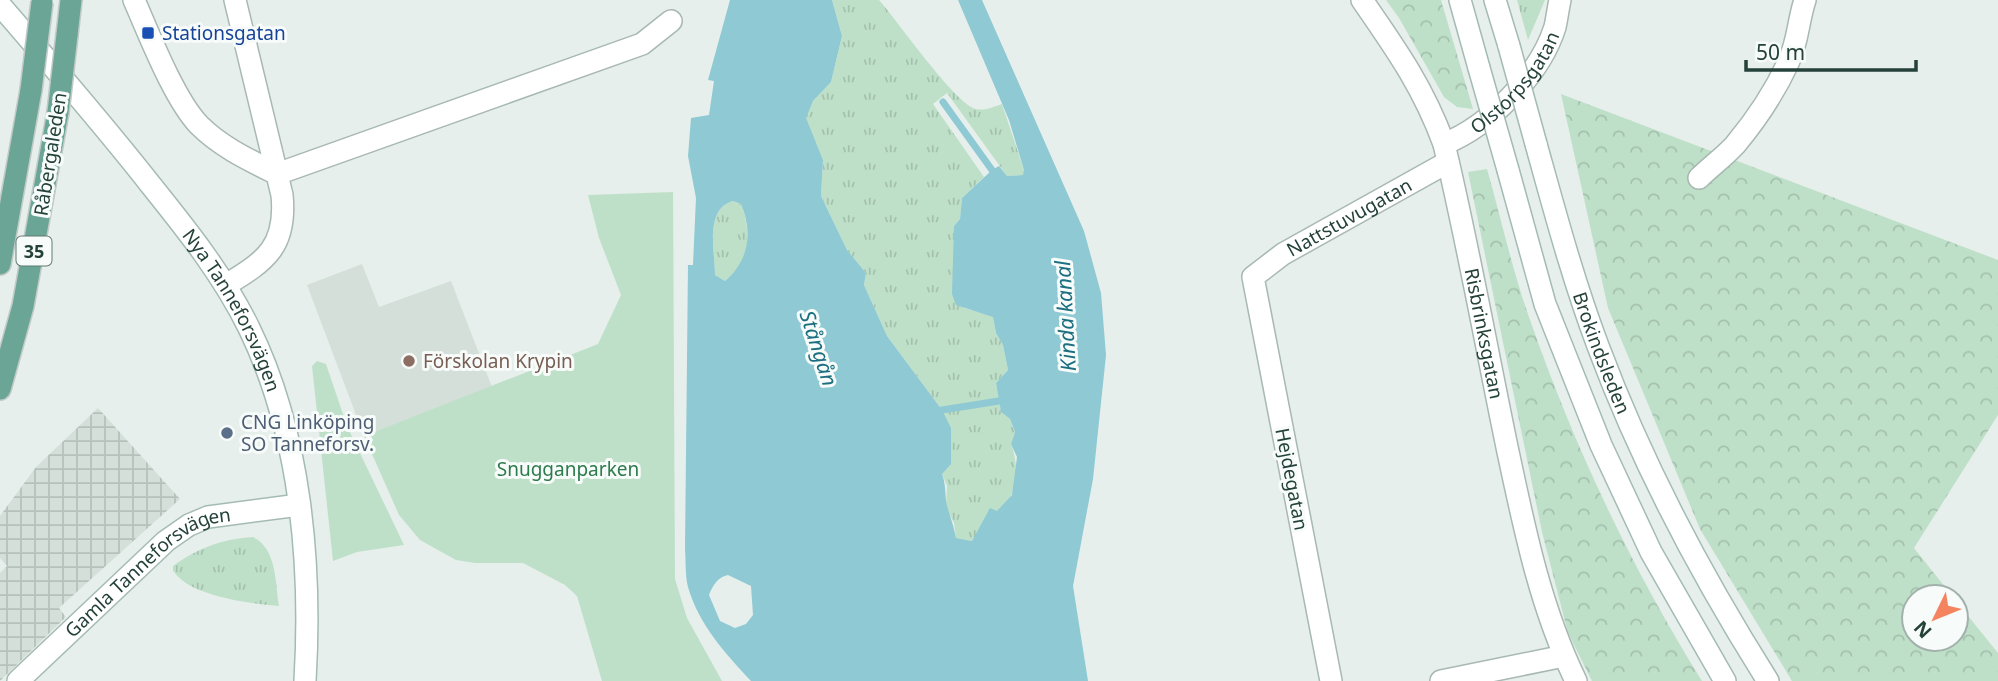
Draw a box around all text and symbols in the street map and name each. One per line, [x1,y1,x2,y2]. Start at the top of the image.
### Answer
place label: Stationsgatan [162,20,286,46]
marker: Stationsgatan [140,25,156,41]
street label: Olstorpsgatan [1465,28,1565,140]
scale bar [1746,28,1916,72]
text: 50 m [1756,38,1805,66]
street label: Råbergaleden [27,90,73,218]
street label: Nattstuvugatan [1282,172,1416,262]
street label: Nya Tanneforsvägen [177,223,287,395]
road number: 35 [16,236,52,265]
water label: Kinda kanal [1048,259,1082,372]
street label: Risbrinksgatan [1458,266,1510,401]
street label: Brokindsleden [1567,288,1637,418]
water label: Stångån [794,307,844,389]
place label: Förskolan Krypin [423,348,573,374]
marker: Förskolan Krypin [401,353,417,369]
place label: CNG Linköping SO Tanneforsv. [241,409,374,457]
marker: CNG Linköping SO Tanneforsv. [219,425,235,441]
street label: Hejdegatan [1269,426,1315,532]
park label: Snugganparken [497,456,639,482]
street label: Gamla Tanneforsvägen [59,501,232,643]
north arrow [1900,583,1970,653]
text: N [1908,615,1937,644]

